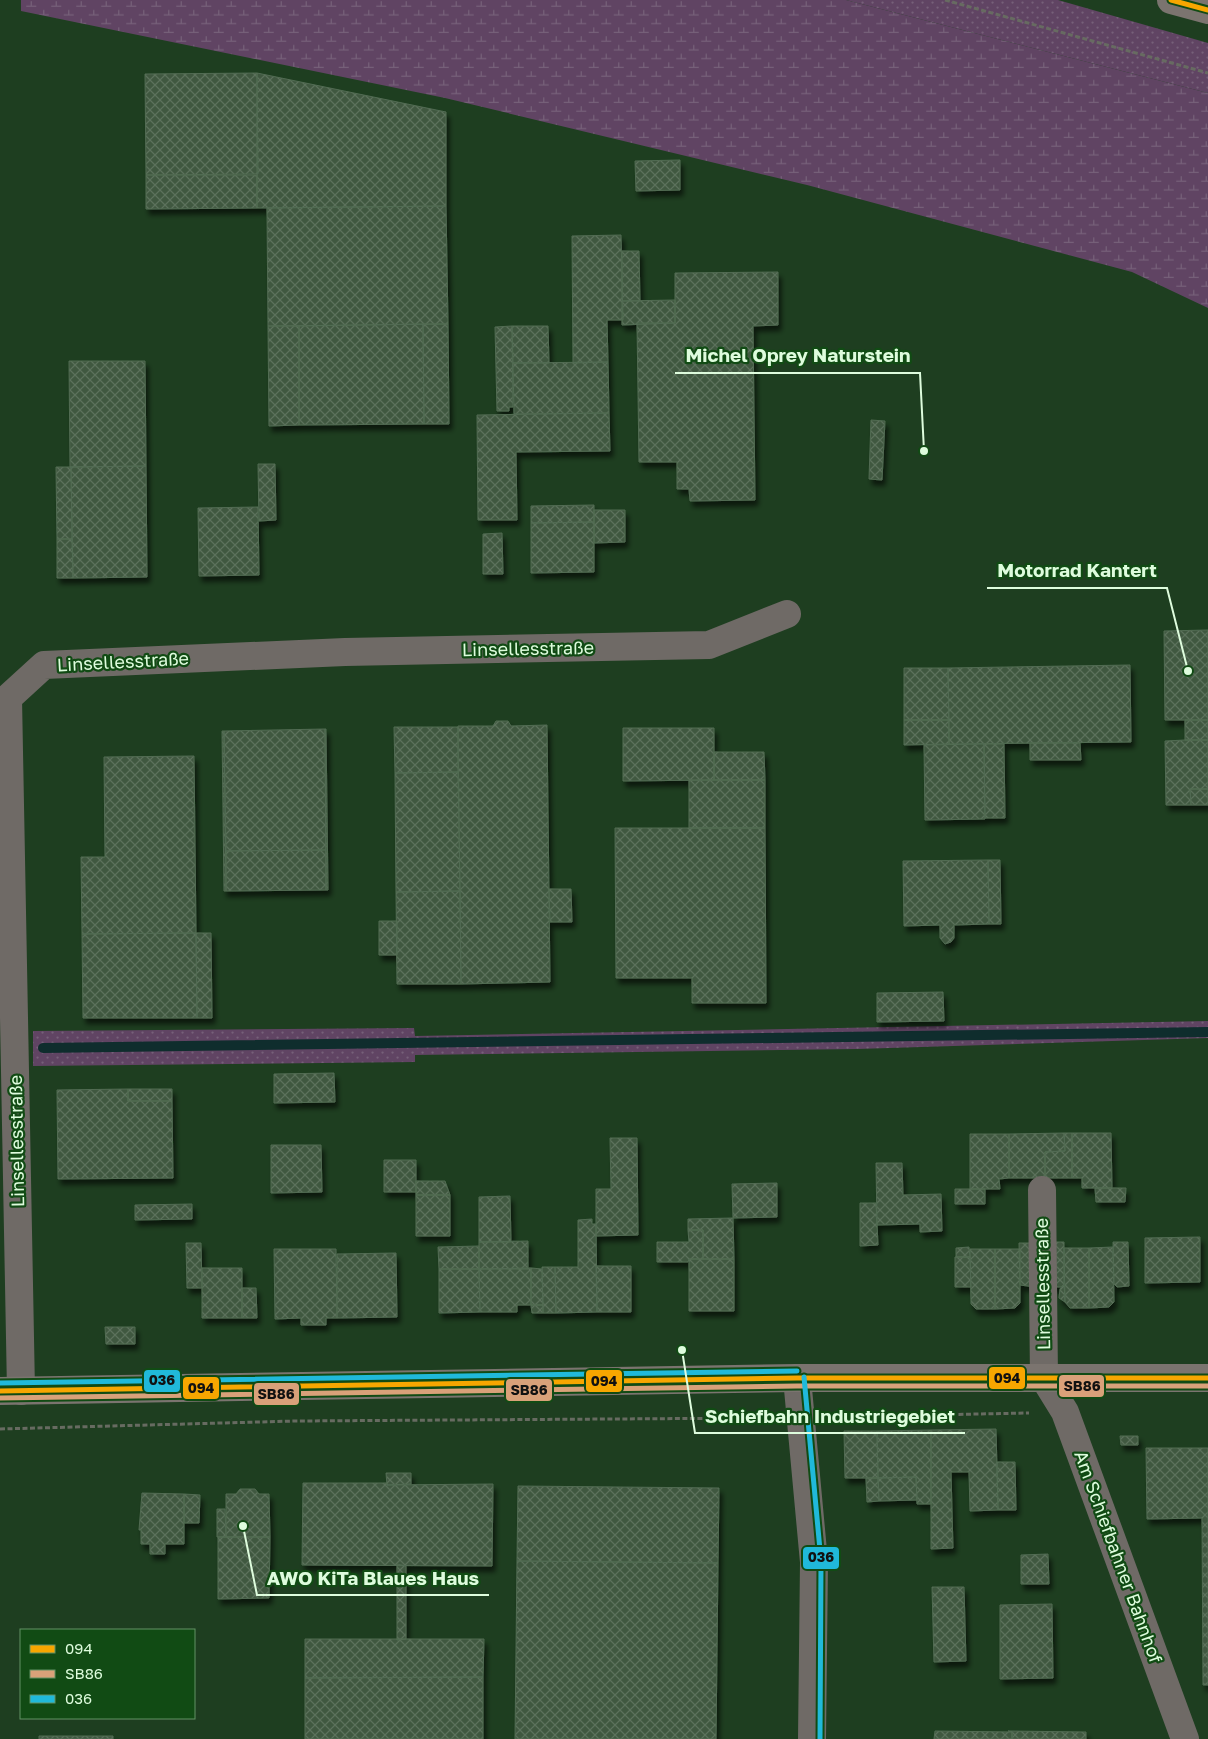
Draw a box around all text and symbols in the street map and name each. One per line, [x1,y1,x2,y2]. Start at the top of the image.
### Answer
callout: Michel Oprey Naturstein [675,339,920,373]
text: Michel Oprey Naturstein [685,343,911,366]
callout: Motorrad Kantert [987,554,1167,588]
text: Motorrad Kantert [997,558,1157,581]
street label: Linsellesstraße [462,636,594,660]
street label: Linsellesstraße [56,647,189,675]
street label: Linsellesstraße [4,1075,28,1207]
street label: Linsellesstraße [1030,1218,1054,1350]
line badge: 094 [988,1366,1026,1390]
line badge: 036 [143,1369,181,1393]
line badge: 094 [585,1369,623,1393]
text: 094 [994,1369,1021,1386]
text: 036 [149,1371,175,1388]
text: 094 [591,1372,618,1389]
line badge: SB86 [1058,1374,1105,1398]
line badge: 094 [182,1376,220,1400]
text: SB86 [1063,1377,1101,1394]
line badge: SB86 [505,1378,553,1402]
text: 094 [188,1379,215,1396]
text: SB86 [510,1381,548,1398]
line badge: SB86 [253,1382,300,1406]
text: SB86 [257,1385,295,1402]
callout: Schiefbahn Industriegebiet [695,1399,965,1433]
text: Schiefbahn Industriegebiet [705,1404,956,1427]
street label: Am Schiefbahner Bahnhof [1070,1447,1168,1666]
line badge: 036 [802,1546,840,1570]
text: 036 [808,1548,834,1565]
callout: AWO KiTa Blaues Haus [257,1561,489,1595]
text: AWO KiTa Blaues Haus [267,1566,480,1589]
legend [20,1629,195,1719]
text: 094 [65,1639,93,1657]
text: SB86 [65,1664,103,1682]
text: 036 [65,1689,92,1707]

